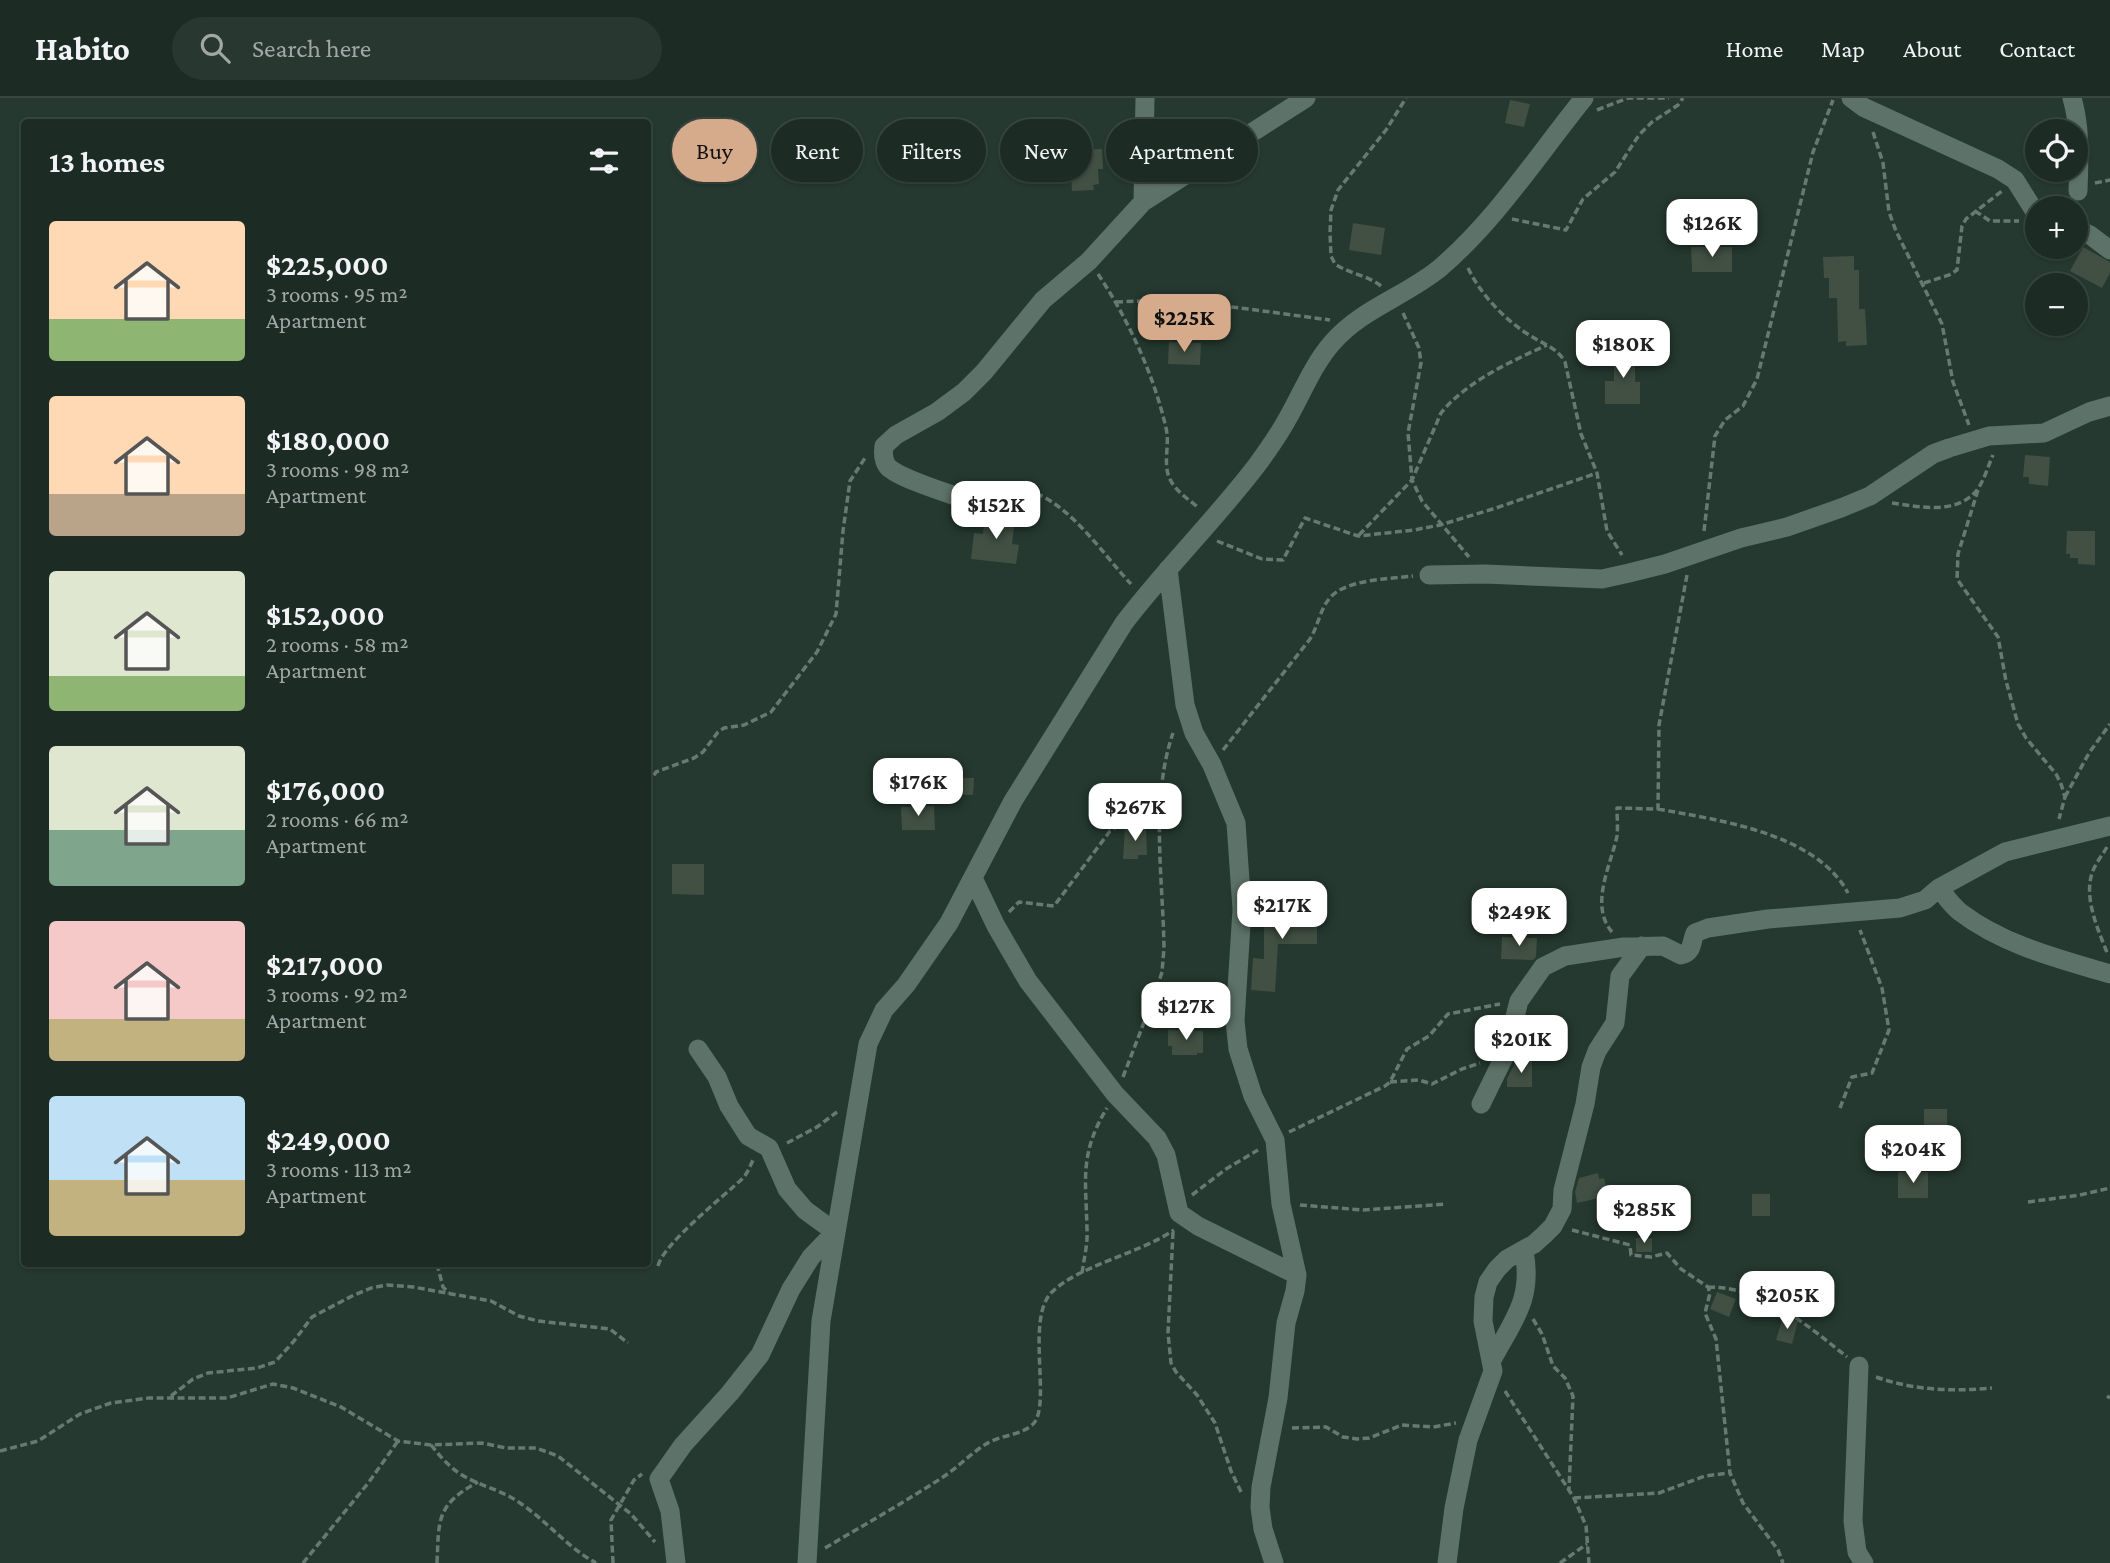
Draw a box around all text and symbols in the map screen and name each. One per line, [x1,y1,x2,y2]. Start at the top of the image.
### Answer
search box [172,17,662,80]
icon: search [196,29,234,67]
text: Habito [35,30,130,67]
text: Search here [252,34,371,63]
text: Home [1726,35,1783,62]
text: Map [1821,35,1865,62]
text: About [1903,35,1961,62]
text: Contact [1999,35,2075,62]
chip: Buy [672,119,757,182]
chip: Rent [771,119,863,182]
chip: Filters [877,119,986,182]
chip: New [1000,119,1092,182]
chip: Apartment [1106,119,1258,182]
map controls [2025,119,2088,336]
button: locate [2025,119,2088,182]
icon: filters [585,142,623,180]
text: 13 homes [49,145,165,178]
button: + [2025,196,2088,259]
pin: $126K [1663,200,1761,259]
text: $126K [1682,209,1742,235]
text: $225,000 [266,248,389,281]
icon: home [105,249,189,333]
button: − [2025,273,2088,336]
text: 3 rooms · 95 m² [266,281,407,307]
pin: $225K [1135,294,1233,354]
text: $225K [1154,304,1214,330]
text: Apartment [266,307,366,333]
pin: $180K [1574,320,1672,380]
text: $180K [1592,330,1654,356]
text: $180,000 [266,423,390,456]
icon: home [105,424,189,508]
text: 3 rooms · 98 m² [266,456,409,482]
text: Apartment [266,482,366,508]
pin: $152K [947,482,1045,541]
text: $152K [967,491,1025,517]
text: $152,000 [266,598,385,631]
icon: home [105,599,189,683]
text: 2 rooms · 58 m² [266,631,408,657]
text: Apartment [266,657,366,683]
pin: $176K [869,758,967,818]
text: $176K [889,768,947,794]
text: $176,000 [266,773,385,806]
icon: home [105,774,189,858]
pin: $267K [1086,784,1184,843]
text: $267K [1105,793,1165,819]
text: 2 rooms · 66 m² [266,806,409,832]
text: Apartment [266,832,366,858]
pin: $217K [1233,882,1331,941]
pin: $249K [1470,888,1568,948]
text: $217K [1253,891,1311,917]
text: $249K [1488,898,1550,924]
text: $217,000 [266,948,383,981]
icon: home [105,949,189,1033]
text: 3 rooms · 92 m² [266,981,407,1007]
pin: $127K [1137,982,1235,1042]
text: $127K [1157,992,1215,1018]
text: Apartment [266,1007,366,1033]
pin: $201K [1472,1016,1570,1075]
text: $201K [1491,1025,1551,1051]
text: $249,000 [266,1123,391,1156]
icon: home [105,1124,189,1208]
pin: $204K [1864,1126,1962,1185]
text: $204K [1881,1135,1945,1161]
text: 3 rooms · 113 m² [266,1156,411,1182]
text: Apartment [266,1182,366,1208]
pin: $285K [1595,1186,1693,1245]
text: $285K [1613,1195,1675,1221]
pin: $205K [1738,1272,1836,1331]
text: $205K [1755,1281,1819,1307]

